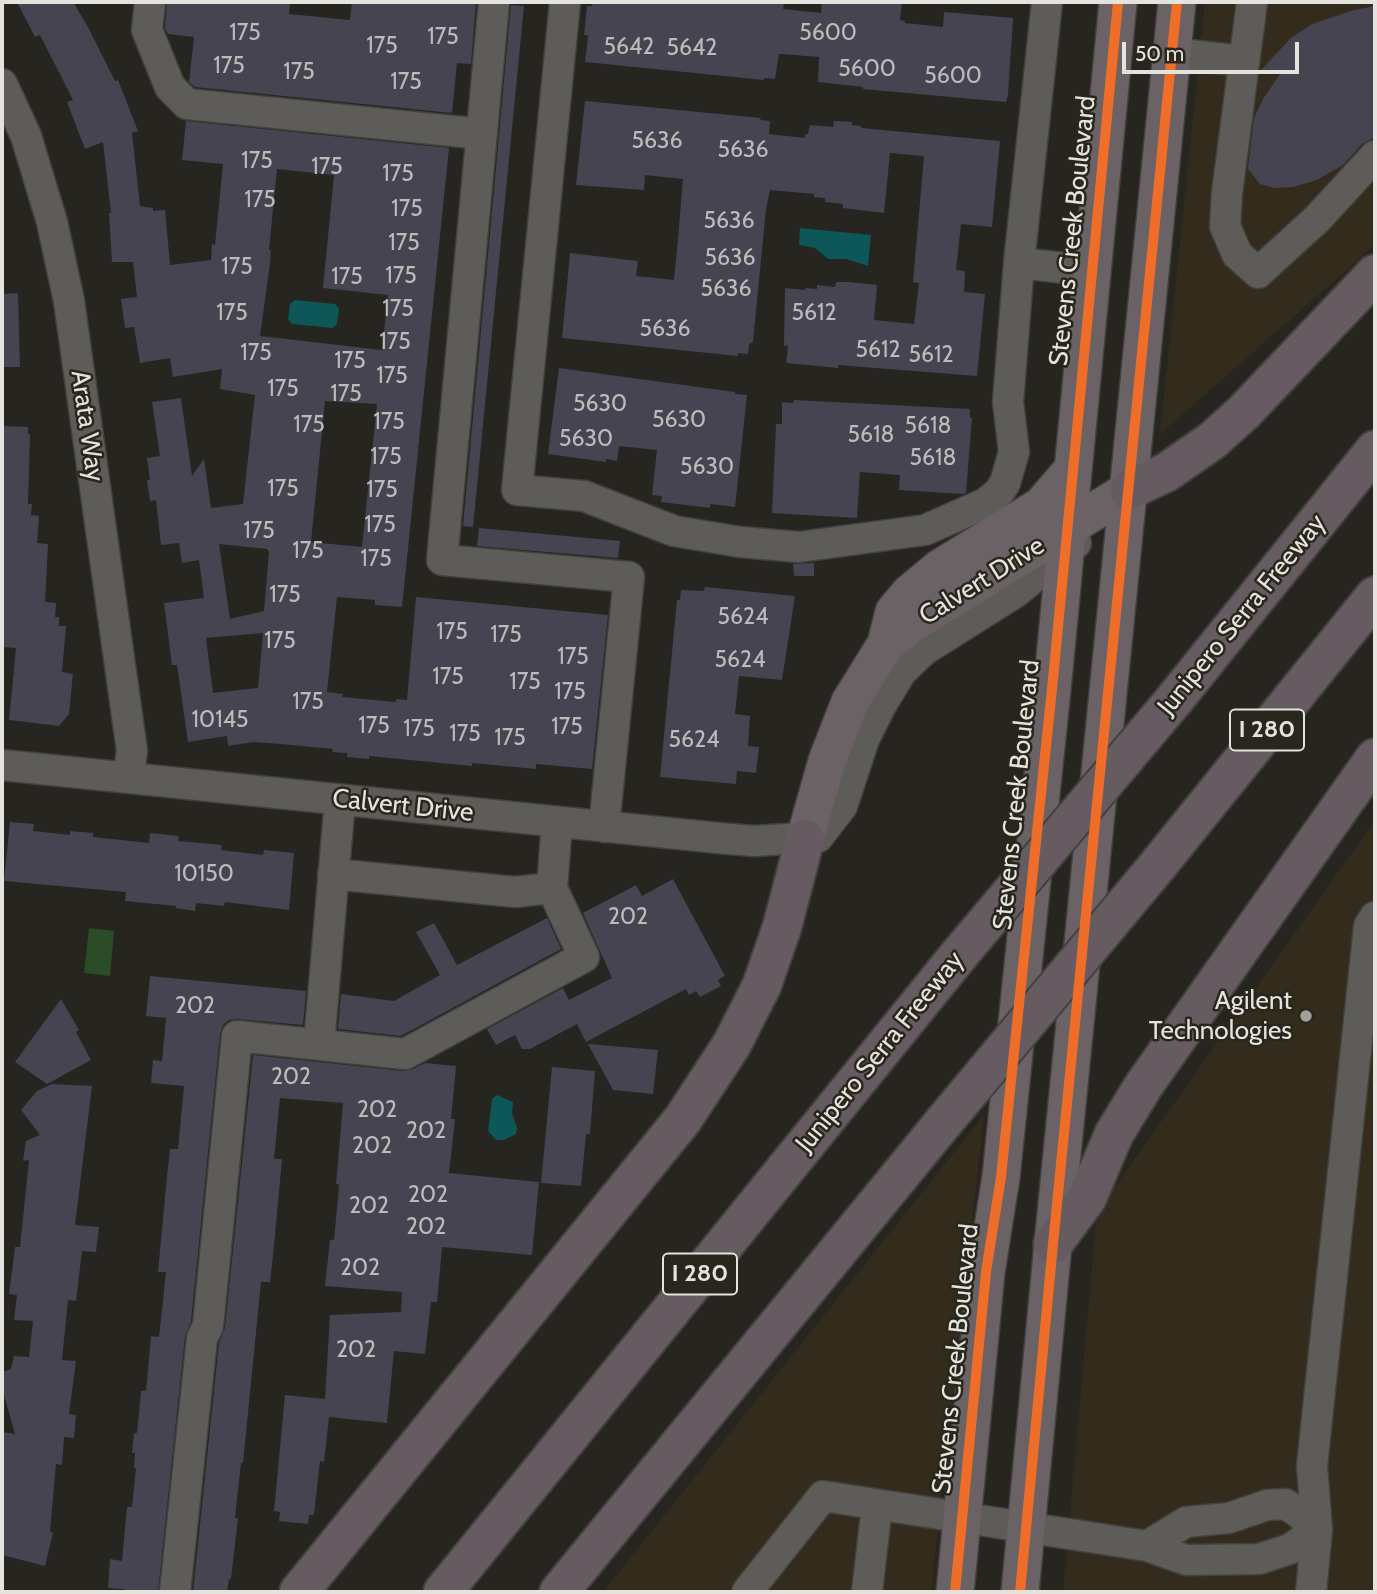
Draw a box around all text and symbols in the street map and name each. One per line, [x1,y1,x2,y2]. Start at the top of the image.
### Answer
house number: 175 [229,19,261,47]
house number: 5600 [799,19,857,47]
house number: 175 [427,23,459,51]
scale bar [1125,28,1302,72]
house number: 175 [366,32,398,60]
house number: 5642 [604,33,654,61]
house number: 5642 [667,34,717,62]
text: 50 m [1135,41,1184,66]
house number: 175 [213,52,245,80]
house number: 5600 [838,55,896,83]
house number: 175 [283,58,315,86]
house number: 5600 [924,62,982,90]
house number: 175 [390,68,422,96]
street label: Stevens Creek Boulevard [1043,94,1103,368]
house number: 5636 [631,127,683,155]
house number: 5636 [717,136,769,164]
house number: 175 [241,147,273,175]
house number: 175 [311,153,343,181]
house number: 175 [382,160,414,188]
house number: 175 [244,186,276,214]
house number: 175 [391,195,423,223]
house number: 5636 [703,207,755,235]
house number: 175 [388,229,420,257]
house number: 5636 [704,244,756,272]
house number: 175 [221,253,253,281]
house number: 175 [385,262,417,290]
house number: 175 [331,263,363,291]
house number: 5636 [700,275,752,303]
house number: 175 [382,295,414,323]
house number: 175 [216,299,248,327]
house number: 5612 [792,299,836,327]
house number: 5636 [639,315,691,343]
house number: 175 [379,328,411,356]
house number: 5612 [856,336,900,364]
house number: 175 [240,339,272,367]
house number: 5612 [909,341,953,369]
house number: 175 [334,347,366,375]
house number: 175 [376,362,408,390]
street label: Arata Way [64,368,110,484]
house number: 175 [267,375,299,403]
house number: 175 [330,380,362,408]
house number: 5630 [573,390,627,418]
house number: 5630 [652,406,706,434]
house number: 175 [373,408,405,436]
house number: 175 [293,411,325,439]
house number: 5618 [905,412,951,440]
house number: 5618 [848,421,894,449]
house number: 5630 [559,425,613,453]
house number: 175 [370,443,402,471]
house number: 5618 [910,444,956,472]
house number: 5630 [680,453,734,481]
house number: 175 [267,475,299,503]
house number: 175 [366,476,398,504]
street label: Junipero Serra Freeway [1151,508,1333,722]
house number: 175 [364,511,396,539]
house number: 175 [243,517,275,545]
street label: Calvert Drive [914,530,1050,632]
house number: 175 [292,537,324,565]
house number: 175 [360,545,392,573]
house number: 175 [269,581,301,609]
house number: 5624 [718,603,768,631]
house number: 175 [436,618,468,646]
house number: 175 [490,621,522,649]
house number: 175 [264,627,296,655]
house number: 175 [557,643,589,671]
house number: 5624 [715,646,765,674]
street label: Stevens Creek Boulevard [987,658,1047,932]
house number: 175 [432,663,464,691]
house number: 175 [509,668,541,696]
house number: 175 [554,678,586,706]
house number: 175 [292,688,324,716]
house number: 10145 [192,706,248,734]
road number: I 280 [1230,710,1304,750]
house number: 175 [358,712,390,740]
house number: 175 [551,713,583,741]
house number: 175 [403,715,435,743]
house number: 175 [449,720,481,748]
house number: 175 [494,724,526,752]
house number: 5624 [669,726,719,754]
street label: Calvert Drive [331,783,475,829]
house number: 10150 [174,860,234,888]
house number: 202 [608,903,648,931]
street label: Junipero Serra Freeway [789,945,971,1159]
place label: Agilent Technologies [1149,985,1292,1046]
house number: 202 [175,992,215,1020]
marker: Agilent Technologies [1298,1008,1314,1024]
house number: 202 [271,1063,311,1091]
house number: 202 [357,1096,397,1124]
house number: 202 [406,1117,446,1145]
house number: 202 [352,1132,392,1160]
house number: 202 [408,1181,448,1209]
house number: 202 [349,1192,389,1220]
house number: 202 [406,1213,446,1241]
street label: Stevens Creek Boulevard [926,1222,986,1496]
house number: 202 [340,1254,380,1282]
road number: I 280 [663,1254,737,1294]
house number: 202 [336,1336,376,1364]

